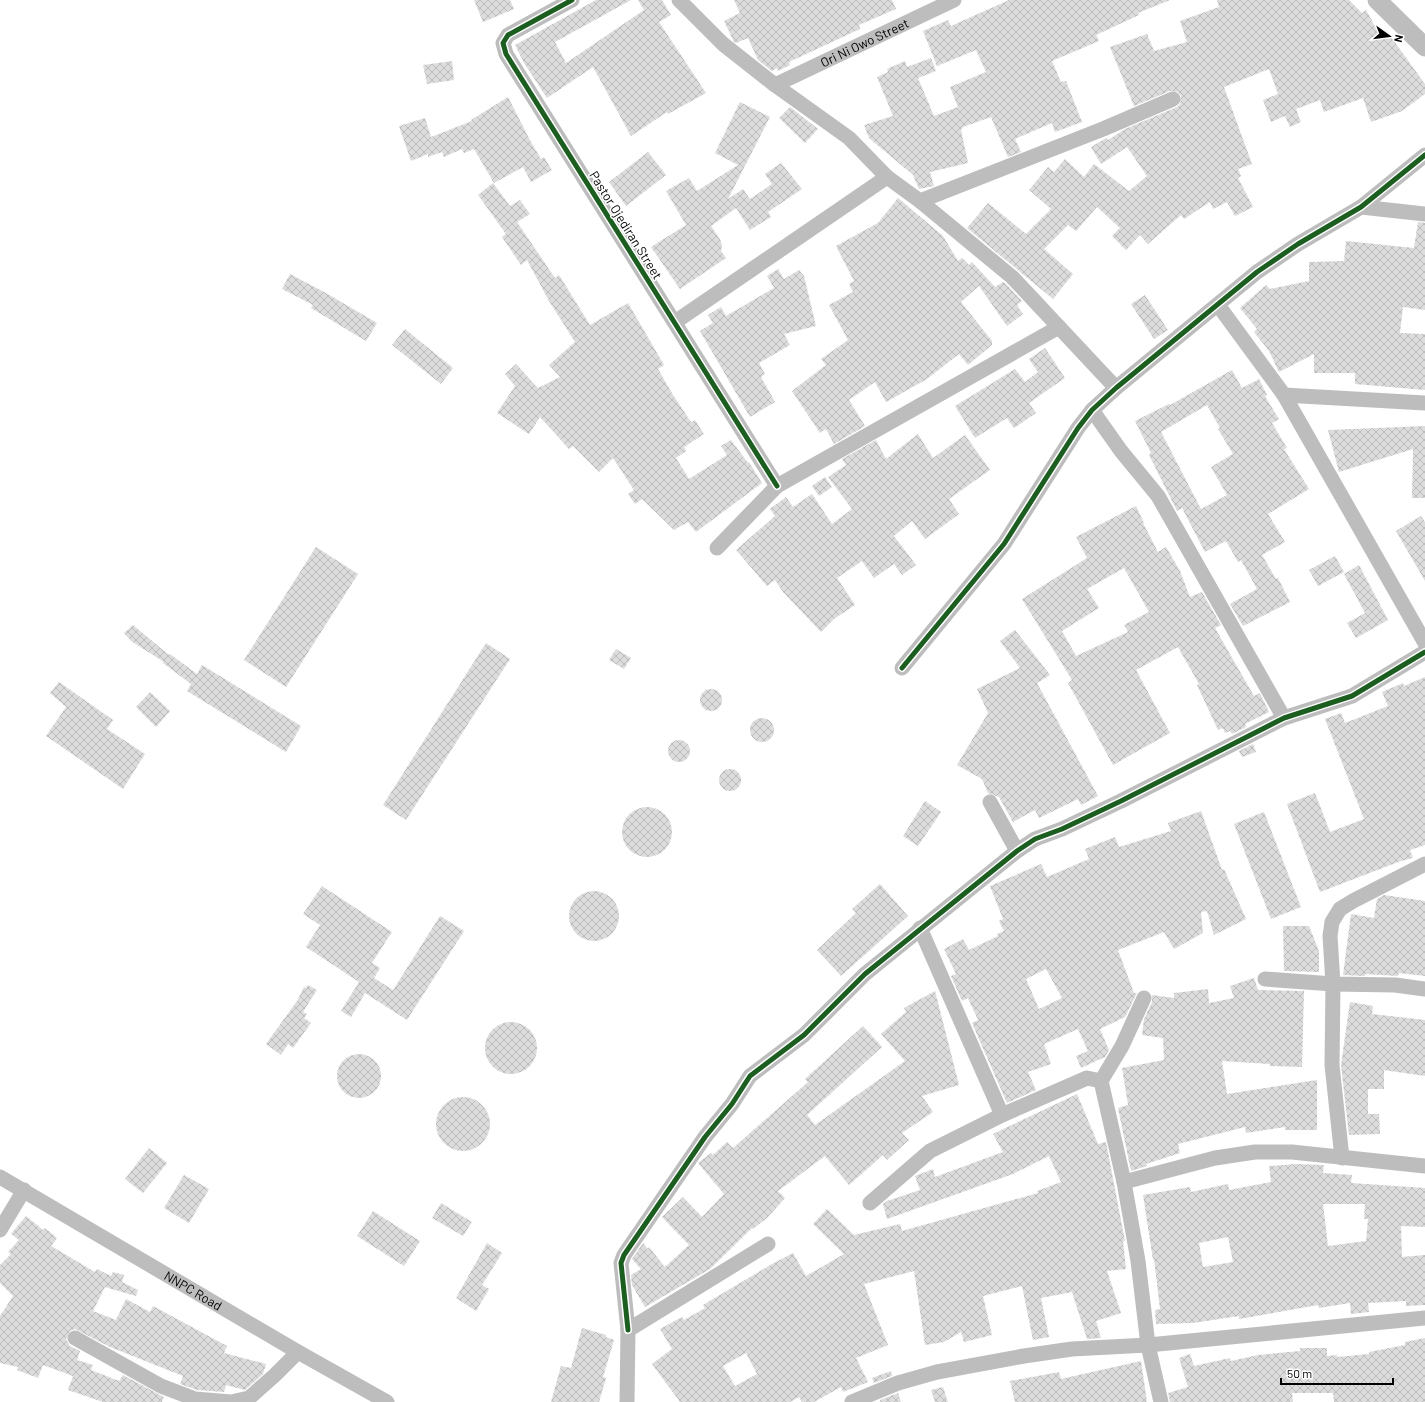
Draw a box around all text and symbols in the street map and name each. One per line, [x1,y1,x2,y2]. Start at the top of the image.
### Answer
street label: Ori Ni Owo Street [818,15,911,70]
north arrow [1369,16,1409,56]
text: N [1392,33,1406,44]
street label: Pastor Ojediran Street [586,168,666,282]
street label: NNPC Road [161,1267,225,1314]
scale bar [1281,1360,1393,1386]
text: 50 m [1287,1366,1312,1380]

